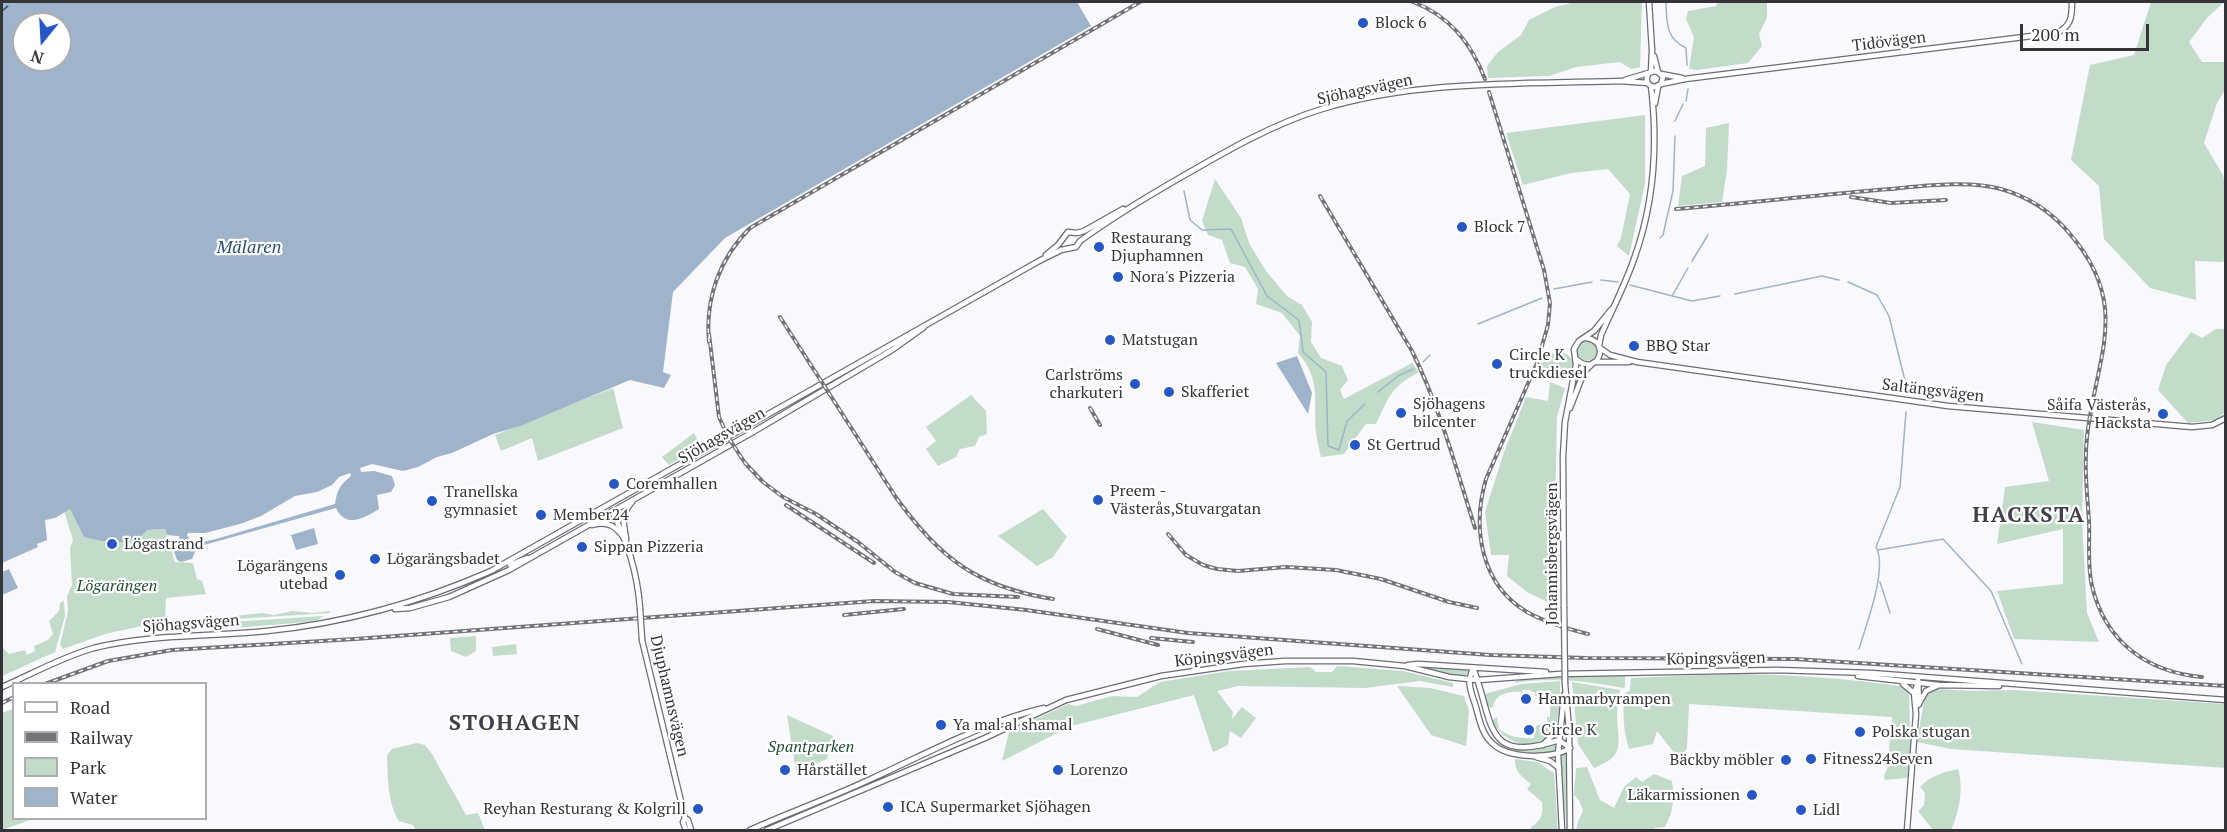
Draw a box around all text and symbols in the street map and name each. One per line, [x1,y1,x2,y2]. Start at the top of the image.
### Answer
north arrow [12,12,72,72]
scale bar [2023,12,2152,50]
place label: Block 6 [1375,13,1427,33]
marker: Block 6 [1356,16,1370,30]
text: 200 m [2031,22,2080,46]
street label: Tidövägen [1851,28,1927,56]
text: N [28,45,46,70]
street label: Sjöhagsvägen [1316,71,1414,109]
place label: Block 7 [1474,217,1526,237]
marker: Block 7 [1455,220,1469,234]
place label: Restaurang Djuphamnen [1111,228,1204,266]
water label: Mälaren [217,237,281,259]
marker: Restaurang Djuphamnen [1092,240,1106,254]
place label: Nora's Pizzeria [1130,267,1235,287]
marker: Nora's Pizzeria [1111,270,1125,284]
place label: Matstugan [1122,330,1198,350]
marker: Matstugan [1103,333,1117,347]
place label: BBQ Star [1646,336,1710,356]
marker: BBQ Star [1627,339,1641,353]
place label: Circle K truckdiesel [1509,345,1588,383]
marker: Circle K truckdiesel [1490,357,1504,371]
place label: Carlströms charkuteri [1045,365,1123,403]
street label: Saltängsvägen [1881,375,1985,407]
marker: Carlströms charkuteri [1128,377,1142,391]
place label: Skafferiet [1181,382,1250,402]
marker: Skafferiet [1162,385,1176,399]
place label: Sjöhagens bilcenter [1413,394,1485,432]
place label: Såifa Västerås, Hacksta [2047,395,2151,433]
street label: Sjöhagsvägen [675,403,769,469]
marker: Sjöhagens bilcenter [1394,406,1408,420]
marker: Såifa Västerås, Hacksta [2156,407,2170,421]
place label: St Gertrud [1367,435,1441,455]
marker: St Gertrud [1348,438,1362,452]
place label: Coremhallen [626,474,717,494]
marker: Coremhallen [607,477,621,491]
place label: Preem - Västerås,Stuvargatan [1110,481,1261,519]
place label: Tranellska gymnasiet [444,482,518,520]
street label: Johannisbergsvägen [1542,483,1562,625]
marker: Preem - Västerås,Stuvargatan [1091,493,1105,507]
marker: Tranellska gymnasiet [425,494,439,508]
district label: HACKSTA [1972,503,2086,529]
place label: Member24 [553,505,629,525]
marker: Member24 [534,508,548,522]
place label: Lögastrand [124,534,204,554]
marker: Lögastrand [105,537,119,551]
place label: Sippan Pizzeria [594,537,703,557]
marker: Sippan Pizzeria [575,540,589,554]
place label: Lögarängsbadet [387,549,500,569]
marker: Lögarängsbadet [368,552,382,566]
place label: Lögarängens utebad [237,556,328,594]
marker: Lögarängens utebad [333,568,347,582]
park label: Lögarängen [77,576,157,596]
street label: Sjöhagsvägen [142,611,240,637]
street label: Djuphamnsvägen [646,633,692,759]
street label: Köpingsvägen [1174,640,1274,672]
street label: Köpingsvägen [1666,649,1766,669]
legend [12,682,207,820]
place label: Hammarbyrampen [1538,689,1671,709]
marker: Hammarbyrampen [1519,692,1533,706]
text: Road [70,695,110,719]
district label: STOHAGEN [449,711,581,737]
place label: Ya mal al shamal [953,715,1072,735]
marker: Ya mal al shamal [934,718,948,732]
place label: Circle K [1541,720,1597,740]
place label: Polska stugan [1872,722,1970,742]
marker: Circle K [1522,723,1536,737]
text: Railway [70,725,133,749]
marker: Polska stugan [1853,725,1867,739]
park label: Spantparken [768,737,854,757]
place label: Fitness24Seven [1823,749,1933,769]
place label: Bäckby möbler [1670,750,1774,770]
marker: Fitness24Seven [1804,752,1818,766]
marker: Bäckby möbler [1779,753,1793,767]
text: Park [70,755,106,779]
place label: Hårstället [797,760,867,780]
place label: Lorenzo [1070,760,1128,780]
marker: Hårstället [778,763,792,777]
marker: Lorenzo [1051,763,1065,777]
text: Water [70,785,117,809]
place label: Läkarmissionen [1627,785,1740,805]
marker: Läkarmissionen [1745,788,1759,802]
place label: ICA Supermarket Sjöhagen [900,797,1091,817]
place label: Reyhan Resturang & Kolgrill [483,799,686,819]
marker: ICA Supermarket Sjöhagen [881,800,895,814]
place label: Lidl [1813,800,1840,820]
marker: Reyhan Resturang & Kolgrill [691,802,705,816]
marker: Lidl [1794,803,1808,817]

